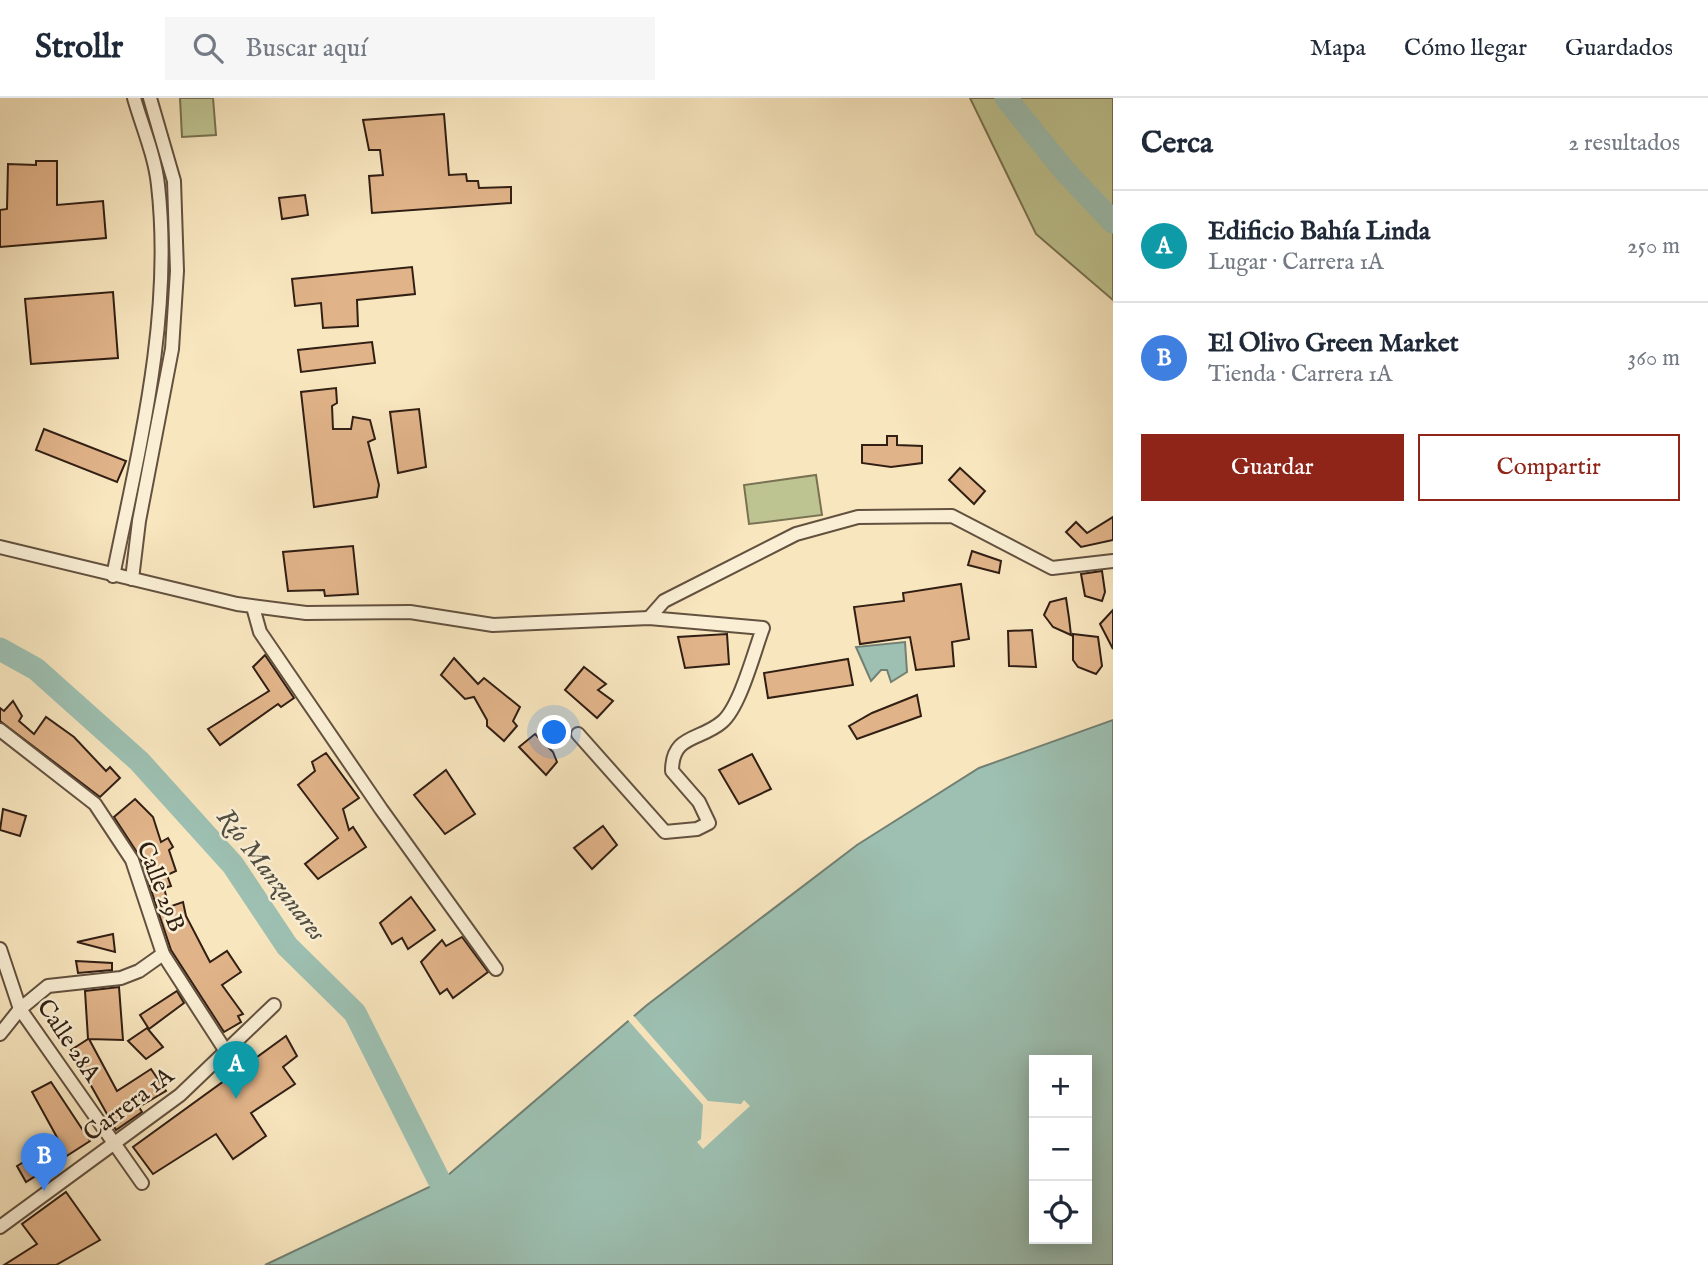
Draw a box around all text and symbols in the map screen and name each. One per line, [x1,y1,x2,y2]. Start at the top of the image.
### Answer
search box [165,17,655,80]
text: Strollr [35,27,123,69]
icon: search [189,29,227,67]
text: Buscar aquí [245,32,367,65]
text: Mapa [1310,33,1366,64]
text: Cómo llegar [1404,33,1527,64]
text: Guardados [1565,33,1673,64]
text: Cerca [1141,125,1213,163]
text: 2 resultados [1568,129,1680,158]
text: Edificio Bahía Linda [1208,215,1430,248]
text: A [1156,232,1172,261]
text: 250 m [1627,232,1680,261]
text: Lugar · Carrera 1A [1208,248,1384,277]
text: El Olivo Green Market [1208,327,1459,360]
text: B [1156,344,1172,373]
text: 360 m [1628,344,1680,373]
text: Tienda · Carrera 1A [1208,360,1392,389]
button: Guardar [1141,434,1404,501]
button: Compartir [1418,434,1680,501]
your location [537,715,571,749]
water label: Río Manzanares [209,802,333,948]
street label: Calle 29B [129,837,191,937]
street label: Calle 28A [29,993,107,1089]
pin: A [213,1041,259,1099]
map controls [1029,1055,1092,1244]
button: + [1029,1055,1092,1118]
street label: Carrera 1A [77,1060,181,1149]
button: − [1029,1118,1092,1181]
pin: B [21,1133,67,1191]
button: locate [1029,1181,1092,1244]

